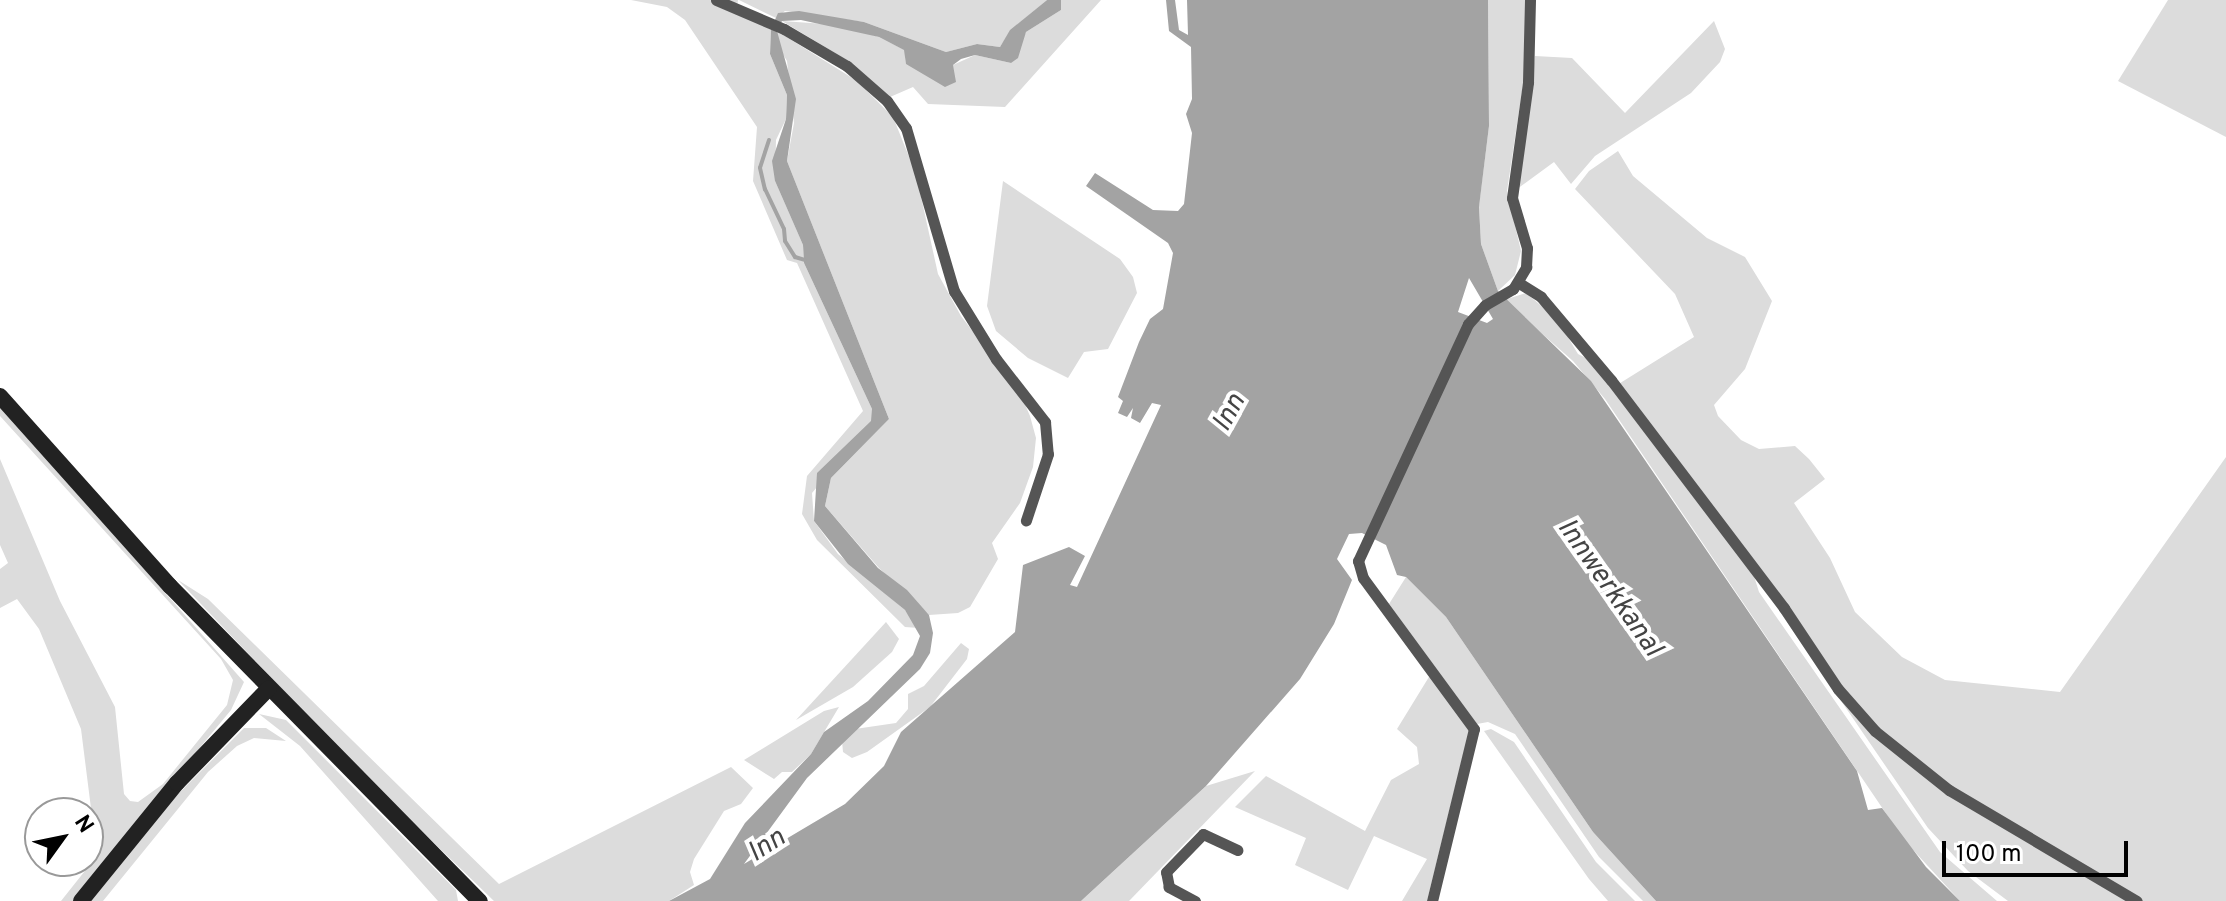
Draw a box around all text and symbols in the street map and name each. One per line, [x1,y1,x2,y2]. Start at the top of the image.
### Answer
water label: Inn [1206,388,1254,438]
water label: Innwerkkanal [1549,513,1669,663]
north arrow [24,797,104,877]
text: N [67,811,98,839]
water label: Inn [742,822,792,870]
scale bar [1946,825,2132,875]
text: 100 m [1956,840,2022,870]

